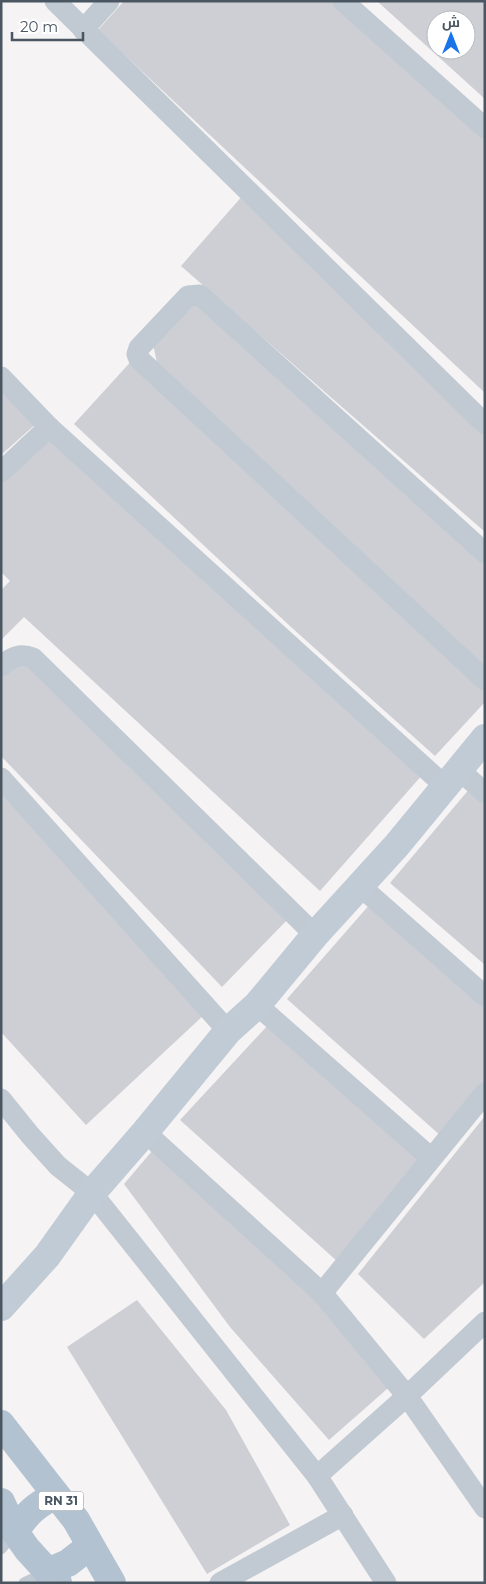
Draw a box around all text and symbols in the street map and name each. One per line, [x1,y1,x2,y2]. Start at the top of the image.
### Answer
scale bar [12,10,84,42]
north arrow [426,10,476,60]
text: ش [442,13,460,31]
text: 20 m [20,17,58,36]
road number: RN 31 [38,1492,84,1510]

